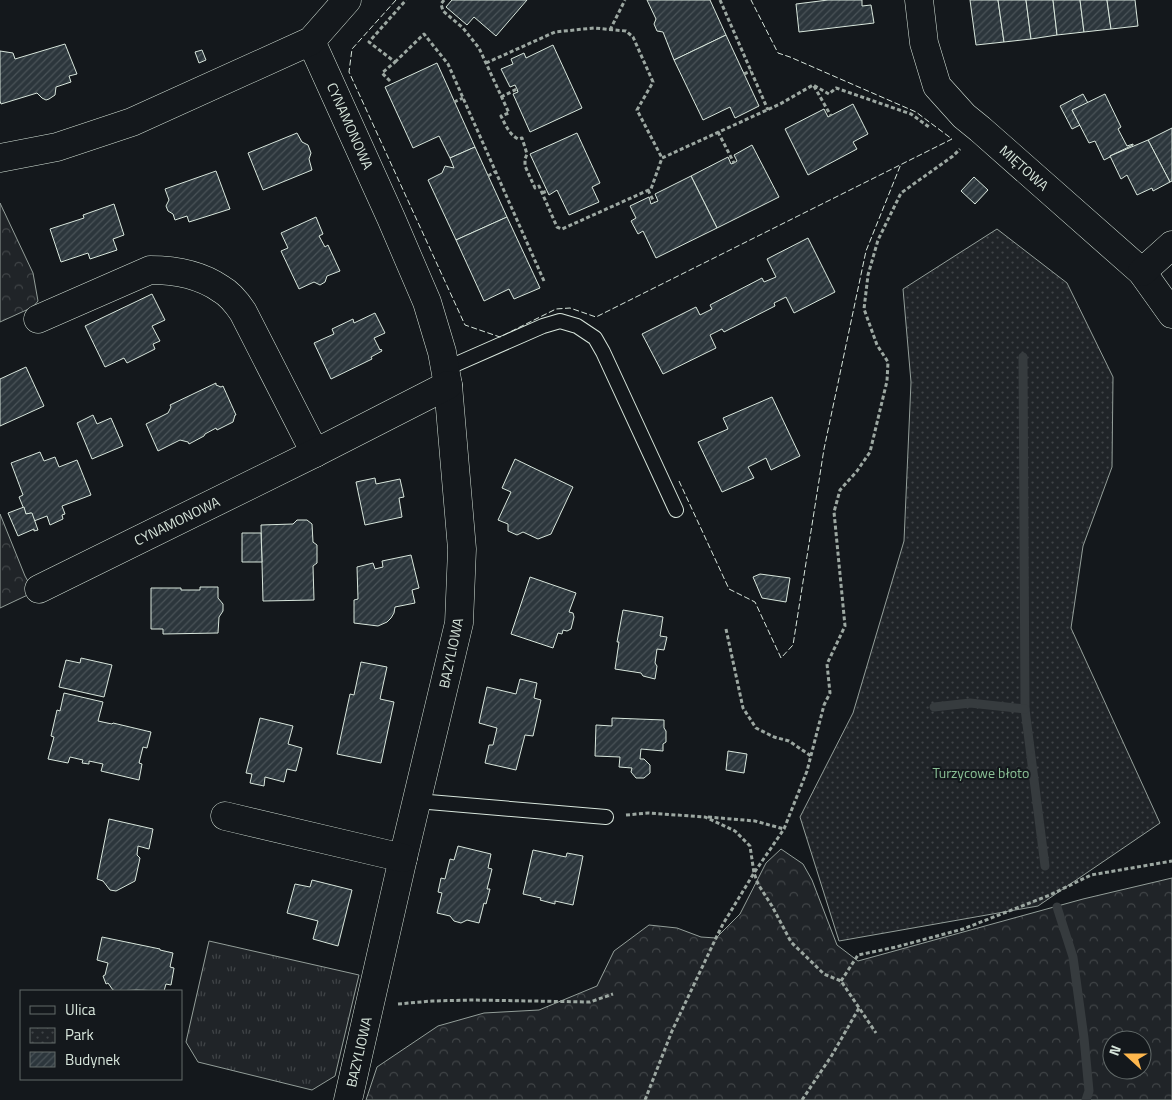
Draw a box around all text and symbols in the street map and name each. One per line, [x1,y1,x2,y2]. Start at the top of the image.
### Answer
street label: CYNAMONOWA [322,79,379,173]
street label: MIĘTOWA [995,140,1054,196]
street label: CYNAMONOWA [130,490,224,550]
street label: BAZYLIOWA [433,615,468,690]
park label: Turzycowe błoto [933,762,1029,783]
legend [20,990,182,1080]
text: Ulica [65,998,96,1021]
street label: BAZYLIOWA [340,1014,377,1089]
text: Park [65,1023,94,1046]
north arrow [1102,1030,1152,1080]
text: N [1103,1042,1126,1058]
text: Budynek [65,1048,120,1071]

